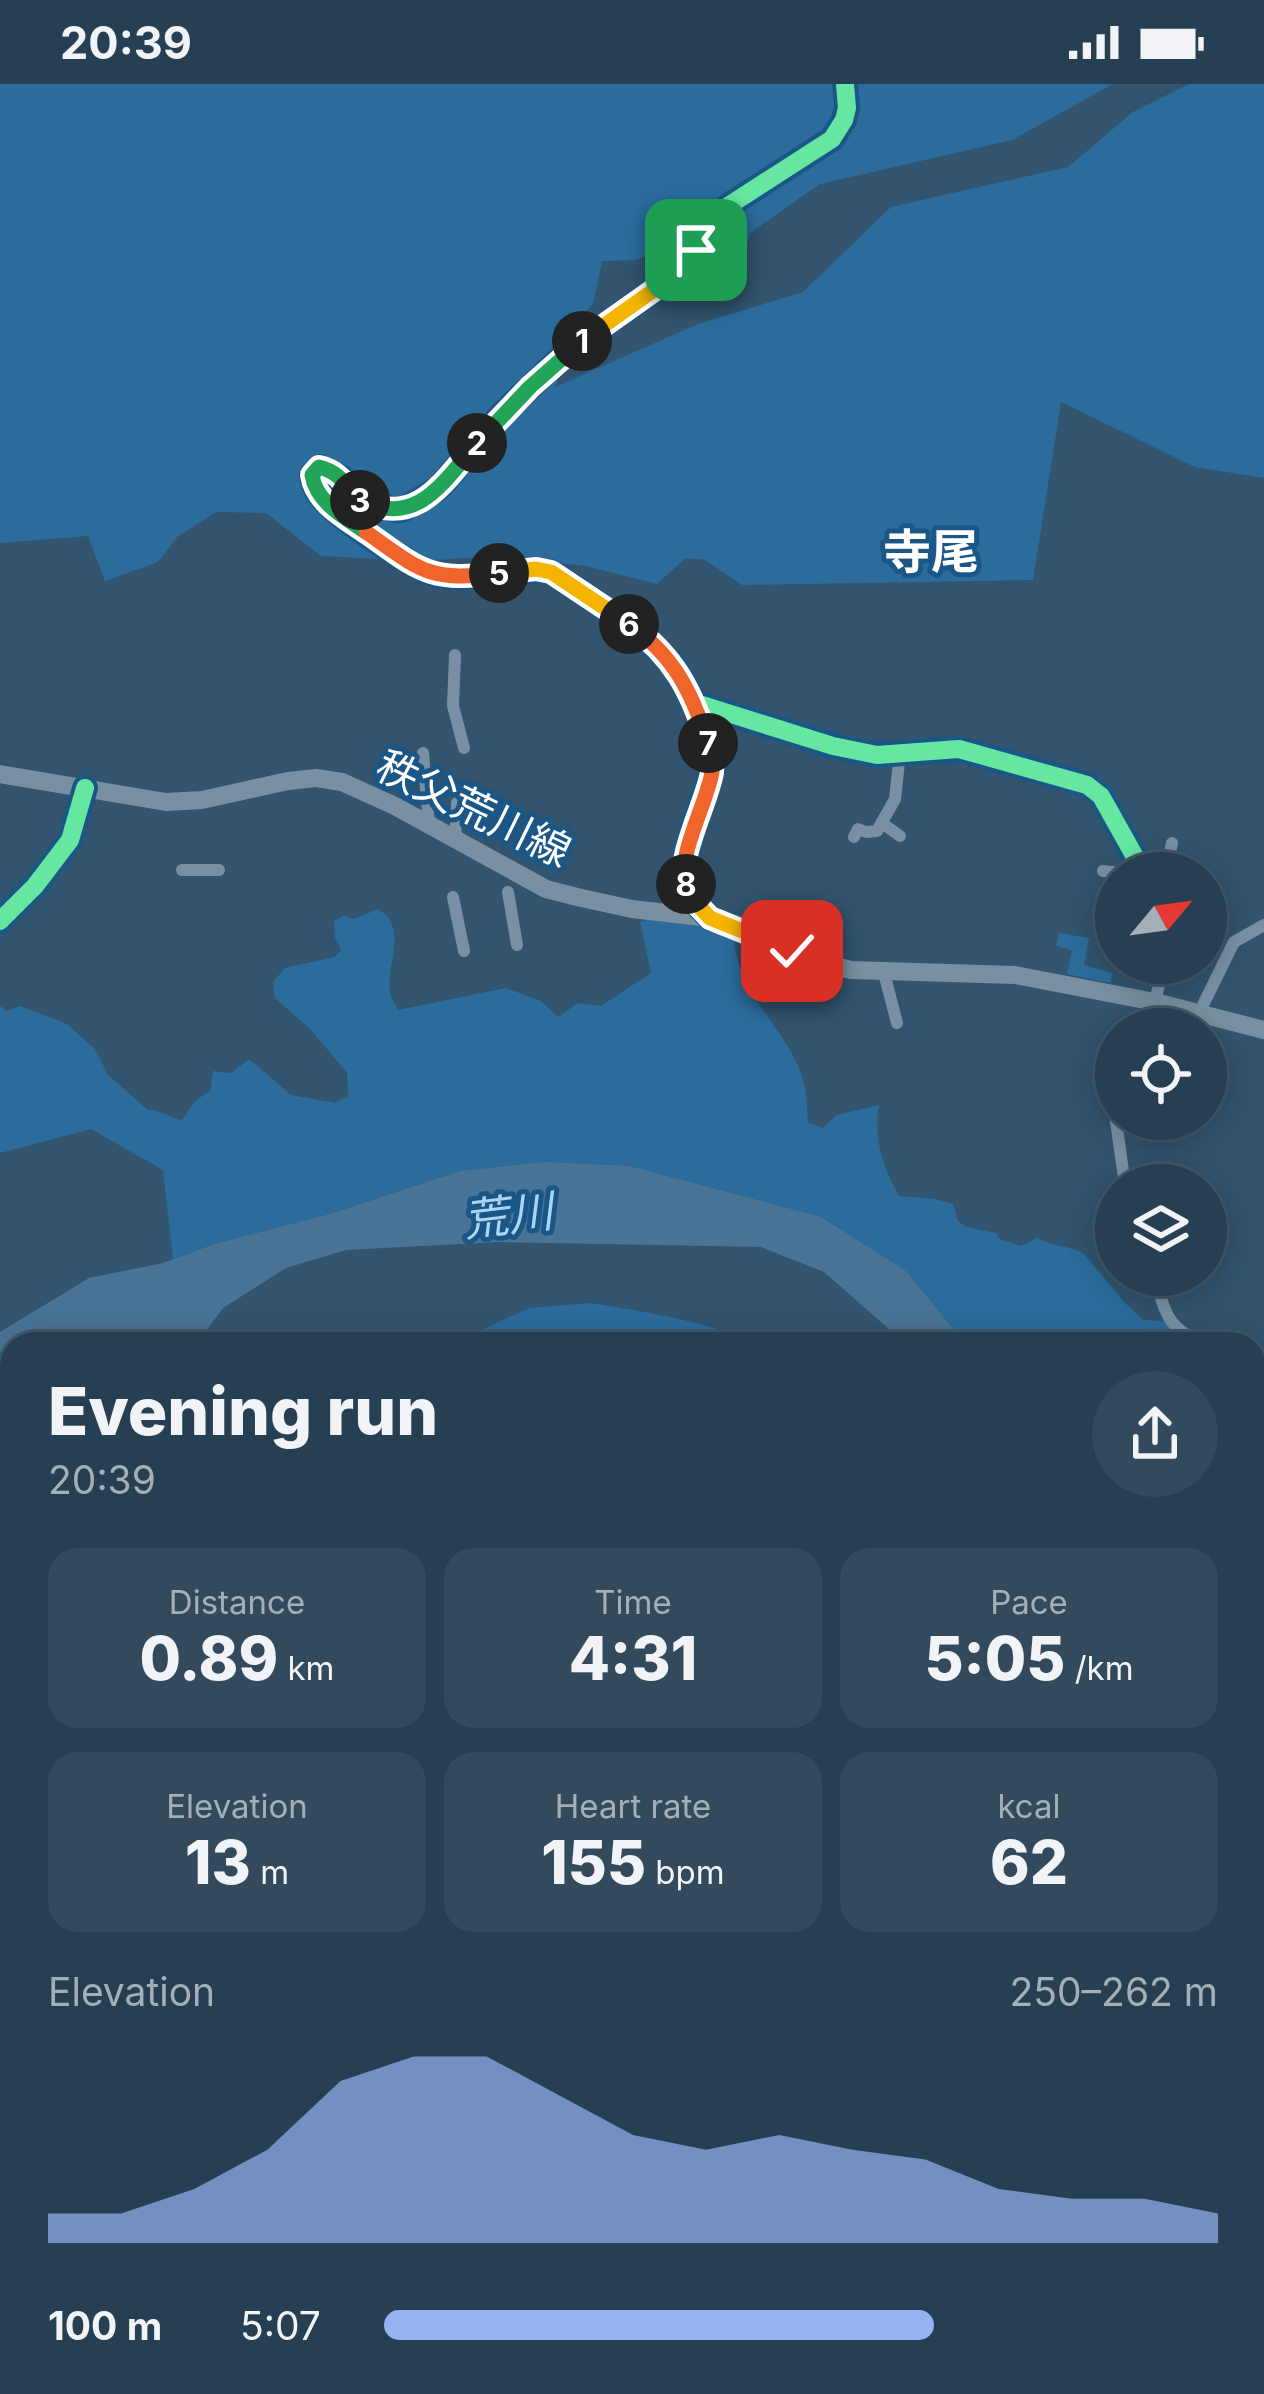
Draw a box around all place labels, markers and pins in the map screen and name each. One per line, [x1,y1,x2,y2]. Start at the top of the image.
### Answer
pin [645,199,747,301]
pin: 1 [552,311,612,371]
pin: 2 [447,413,507,473]
pin: 3 [330,470,390,530]
pin: 5 [469,543,529,603]
pin: 6 [599,594,659,654]
pin: 7 [678,713,738,773]
pin: 8 [656,854,716,914]
pin [741,900,843,1002]

